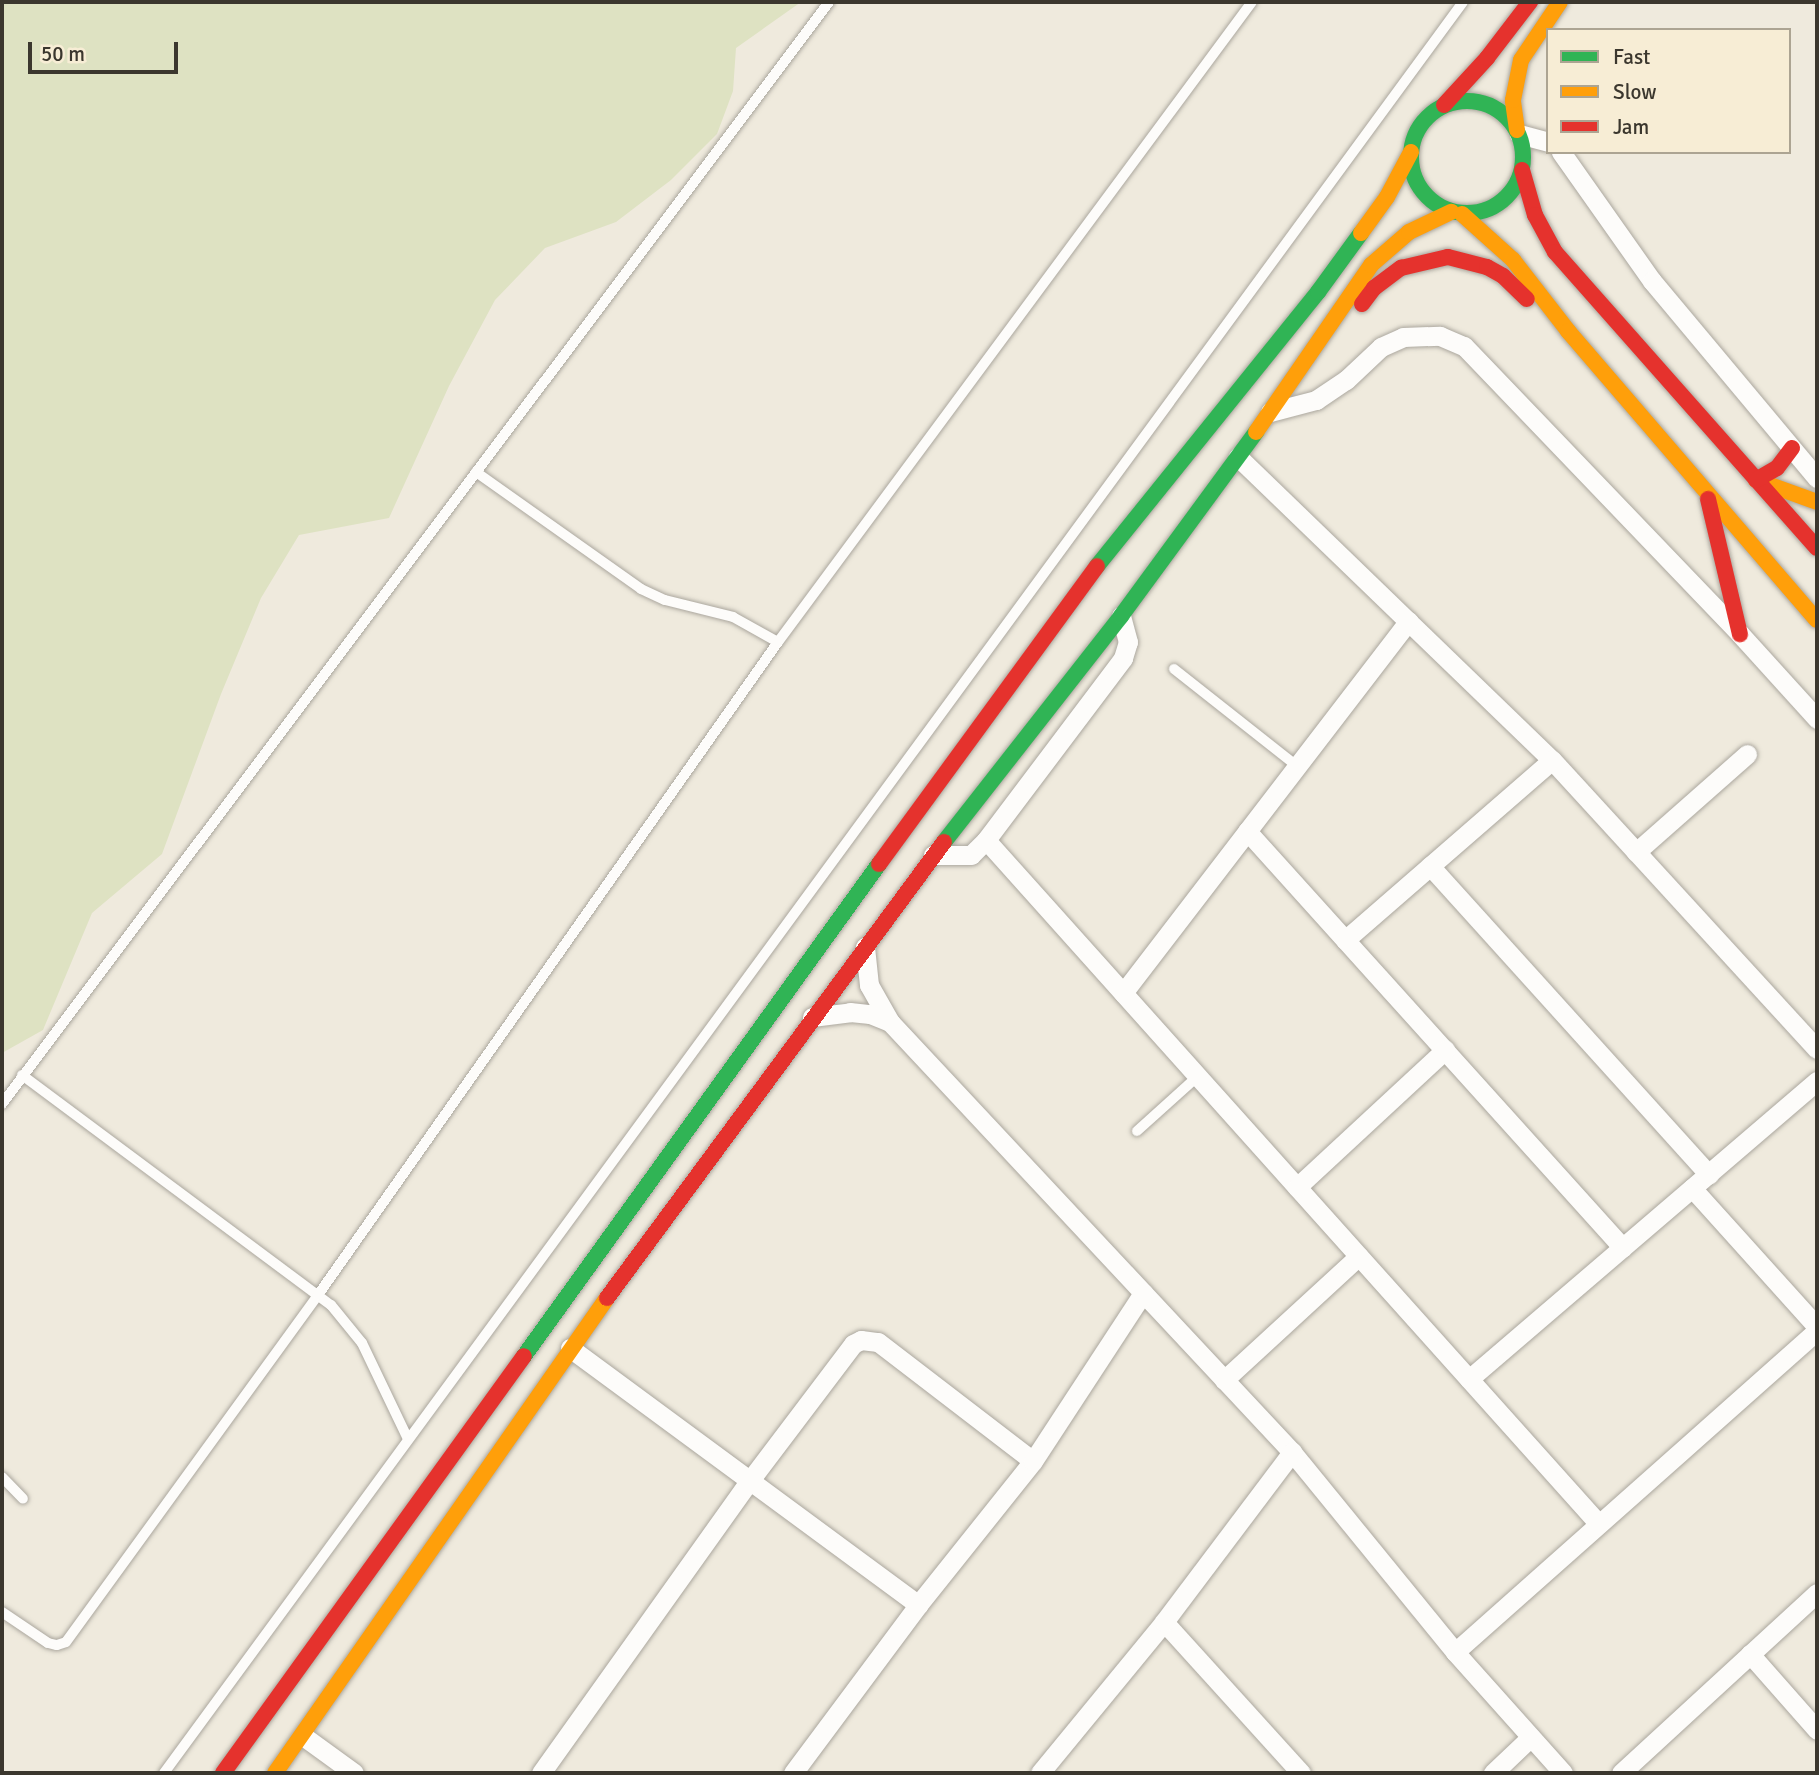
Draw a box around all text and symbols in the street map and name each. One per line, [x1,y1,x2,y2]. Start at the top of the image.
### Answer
scale bar [32,28,182,72]
legend [1546,28,1791,154]
text: 50 m [41,41,85,67]
text: Fast [1613,44,1650,70]
text: Slow [1613,79,1657,105]
text: Jam [1613,114,1649,140]

